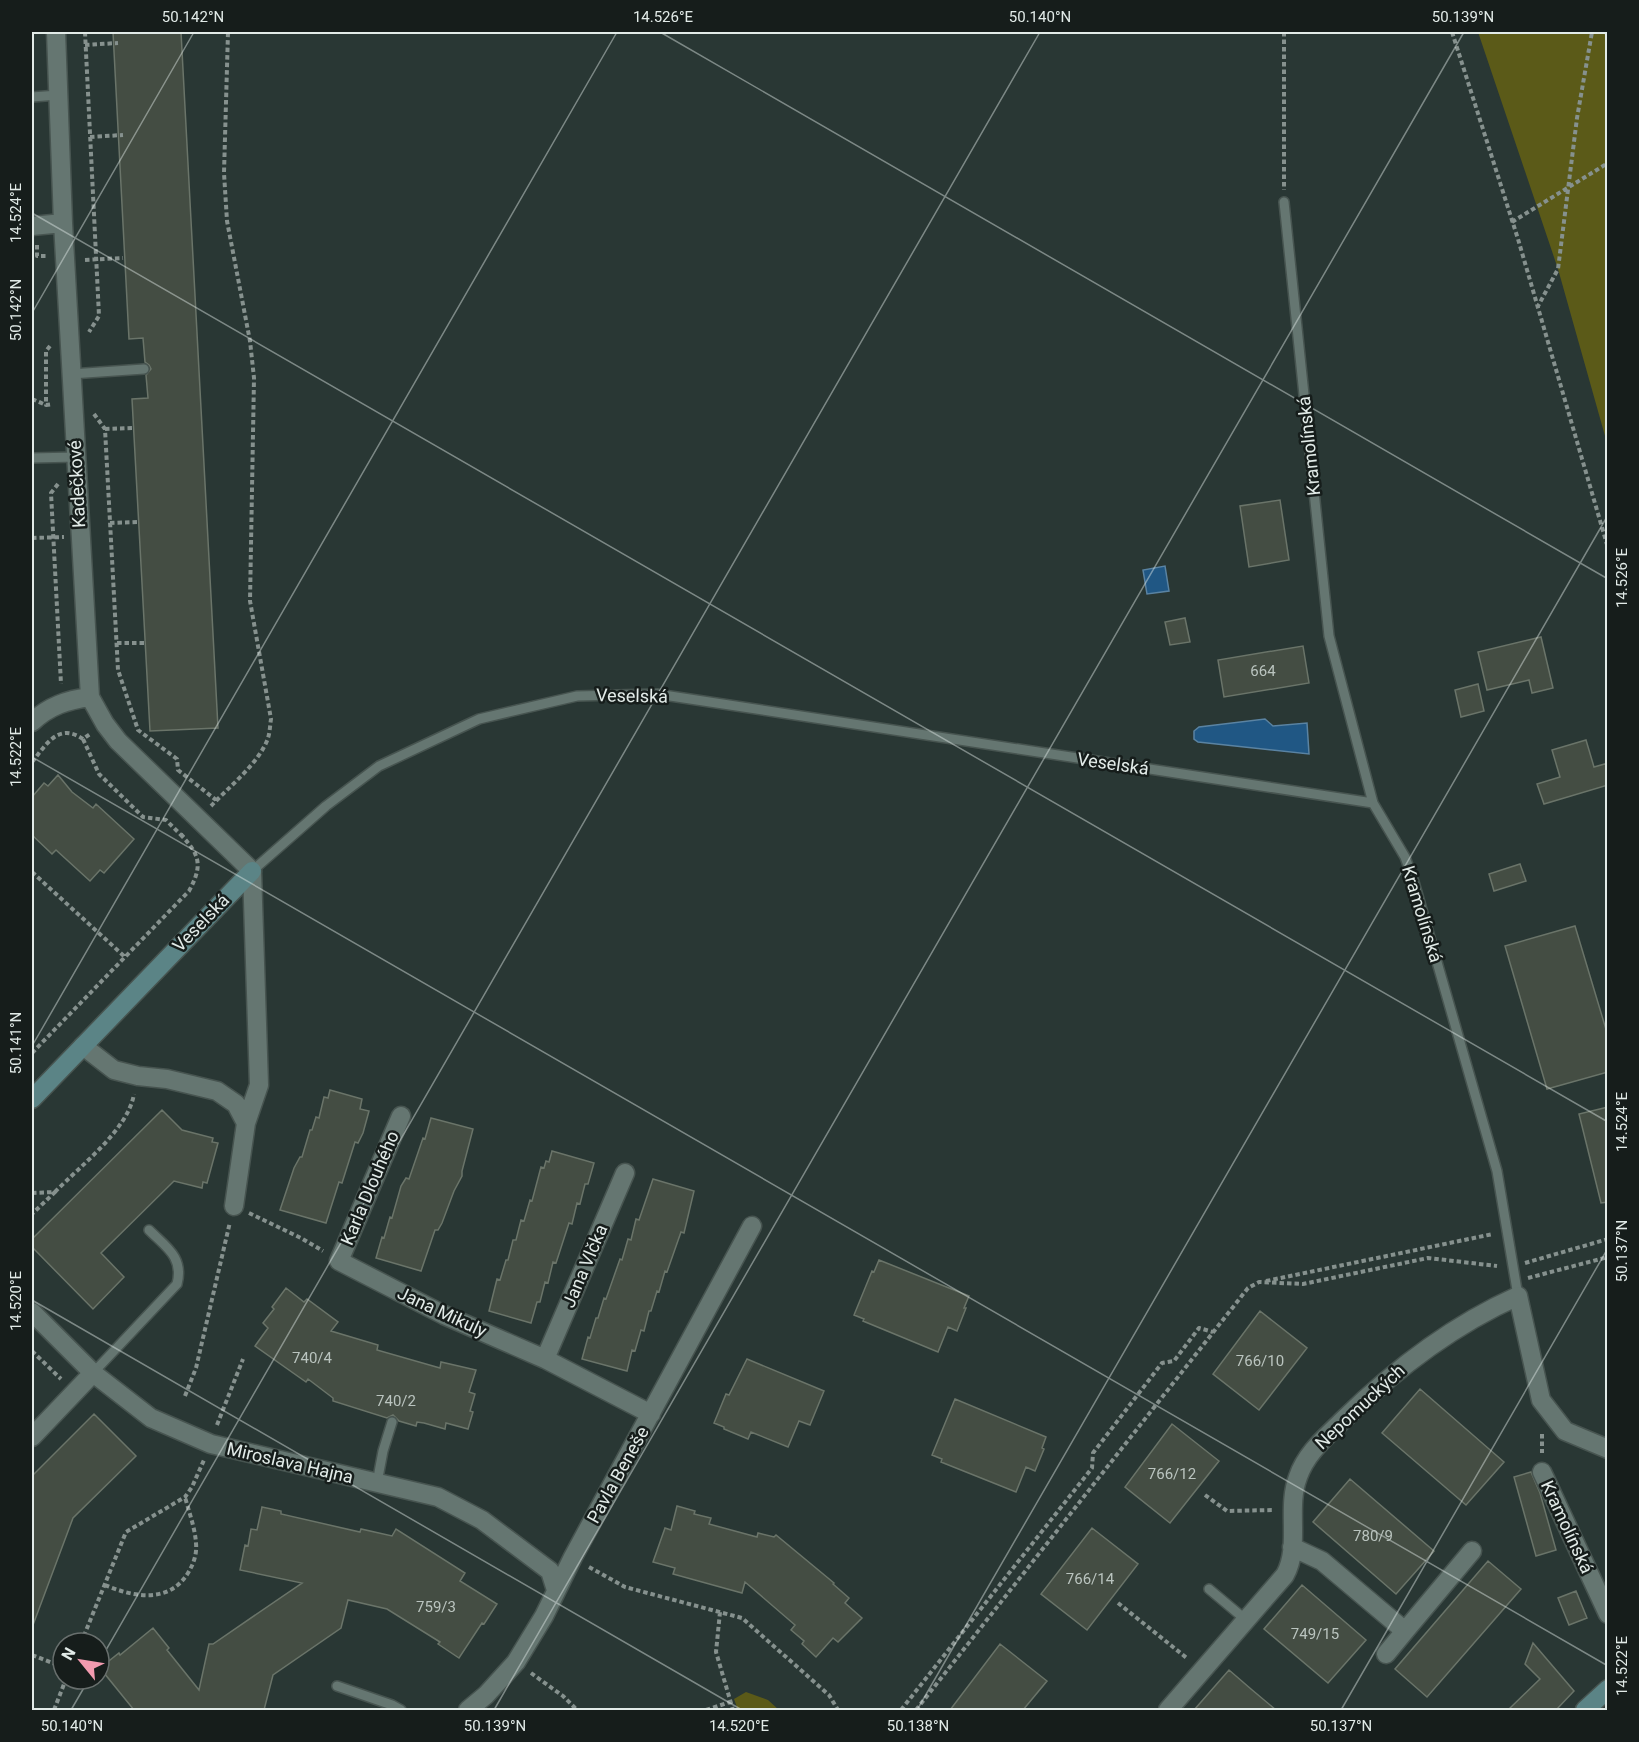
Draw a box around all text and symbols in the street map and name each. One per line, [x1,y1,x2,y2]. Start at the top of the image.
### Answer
text: 50.142°N [162,8,224,26]
text: 14.526°E [633,8,694,26]
text: 50.140°N [1009,8,1071,26]
text: 50.139°N [1432,8,1494,26]
text: 14.524°E [7,182,25,243]
text: 50.142°N [7,279,25,341]
street label: Kramolínská [1293,395,1324,497]
street label: Kadečkové [64,440,89,528]
text: 14.526°E [1613,547,1631,608]
house number: 664 [1250,662,1276,680]
street label: Veselská [596,684,668,707]
text: 14.522°E [7,726,25,787]
street label: Veselská [1076,748,1150,779]
street label: Kramolínská [1398,863,1447,965]
street label: Veselská [168,889,233,956]
text: 50.141°N [7,1012,25,1074]
text: 14.524°E [1613,1091,1631,1152]
street label: Karla Dlouhého [336,1128,403,1248]
text: 50.137°N [1613,1220,1631,1282]
street label: Jana Vlčka [558,1221,611,1310]
text: 14.520°E [7,1270,25,1331]
street label: Jana Mikuly [394,1282,491,1342]
house number: 740/4 [292,1349,333,1367]
house number: 766/10 [1236,1352,1284,1370]
street label: Nepomuckých [1311,1360,1409,1453]
house number: 740/2 [376,1392,416,1410]
street label: Pavla Beneše [582,1423,653,1527]
street label: Miroslava Hajna [225,1438,355,1487]
house number: 766/12 [1148,1465,1196,1483]
street label: Kramolínská [1537,1477,1598,1576]
house number: 780/9 [1353,1527,1393,1545]
house number: 766/14 [1066,1570,1115,1588]
house number: 759/3 [416,1598,456,1616]
house number: 749/15 [1291,1625,1339,1643]
north arrow [51,1631,111,1691]
text: 14.522°E [1613,1635,1631,1696]
text: N [57,1644,79,1663]
text: 50.140°N [41,1717,103,1735]
text: 50.139°N [464,1717,526,1735]
text: 14.520°E [709,1717,770,1735]
text: 50.138°N [887,1717,949,1735]
text: 50.137°N [1310,1717,1372,1735]

